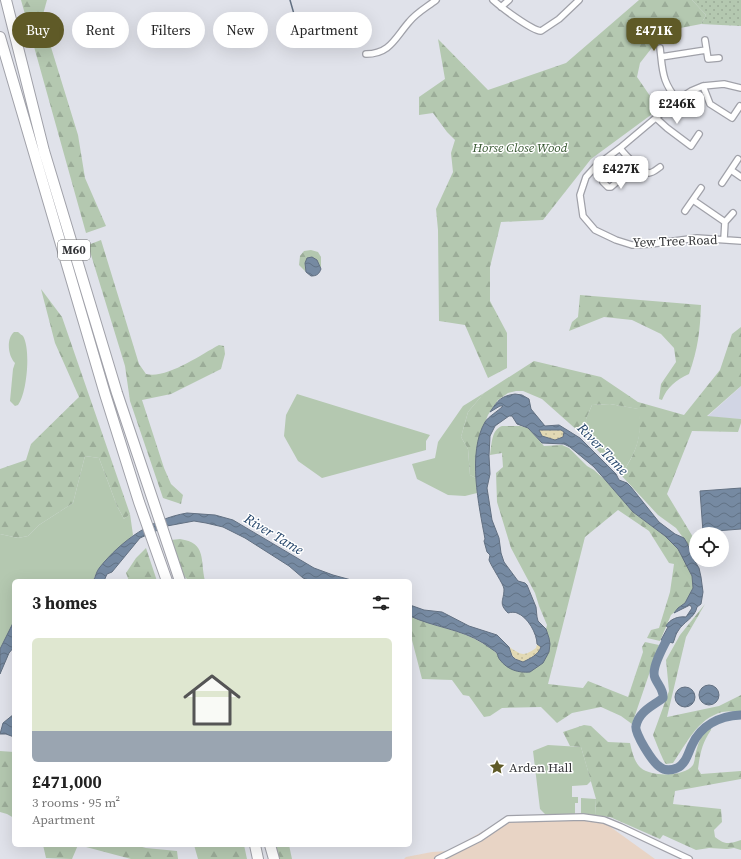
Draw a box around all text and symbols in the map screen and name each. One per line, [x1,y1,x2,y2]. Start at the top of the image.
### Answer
chip: Buy [12,12,64,48]
chip: Rent [72,12,129,48]
chip: Filters [137,12,205,48]
chip: New [213,12,268,48]
chip: Apartment [276,12,372,48]
pin: £471K [626,18,682,52]
text: £471K [635,22,673,39]
pin: £246K [649,91,705,125]
text: £246K [658,95,696,112]
park label: Horse Close Wood [472,139,568,156]
pin: £427K [593,156,649,190]
text: £427K [602,160,640,177]
street label: Yew Tree Road [632,231,718,251]
road number: M60 [58,240,90,260]
water label: River Tame [572,418,633,480]
water label: River Tame [240,508,308,560]
map controls [689,527,729,567]
button: locate [689,527,729,567]
text: 3 homes [32,591,97,615]
icon: filters [370,592,392,614]
icon: home [176,664,248,736]
place icon: Arden Hall [488,758,506,776]
place label: Arden Hall [509,759,572,776]
text: £471,000 [32,770,102,794]
text: 3 rooms · 95 m² [32,794,120,811]
text: Apartment [32,811,95,828]

